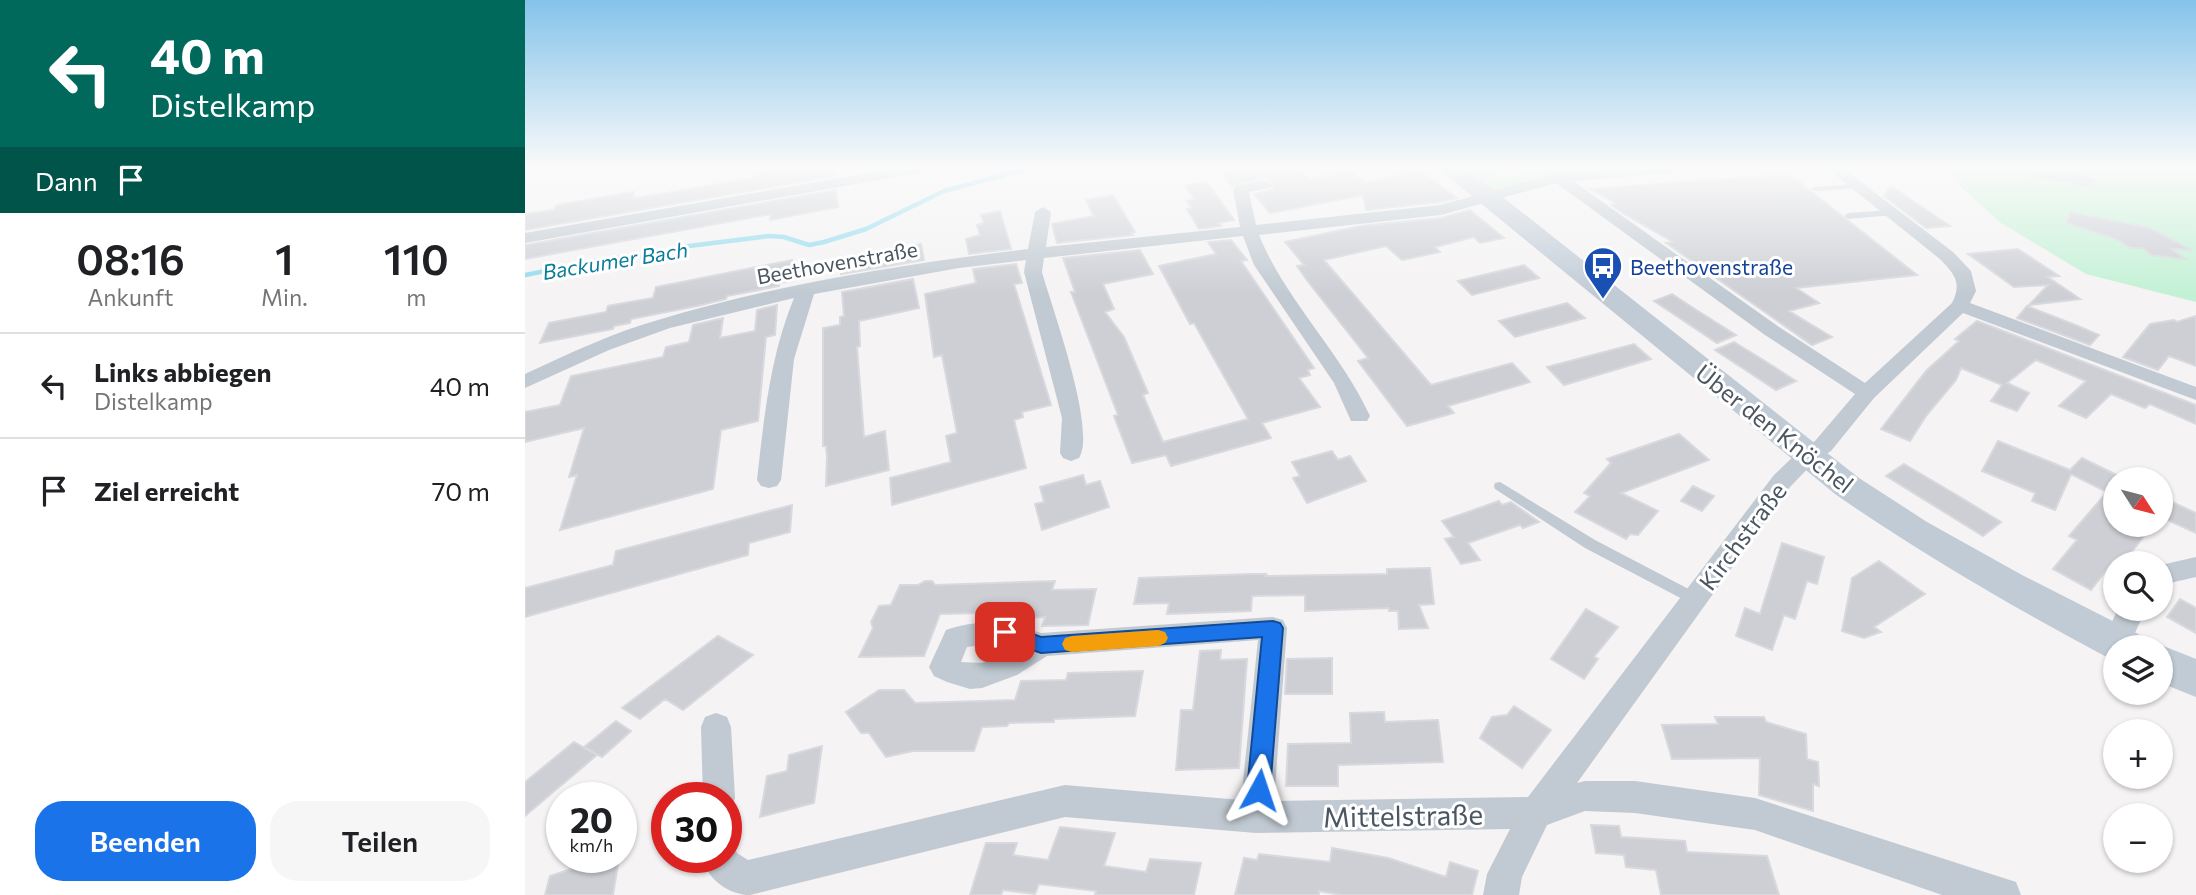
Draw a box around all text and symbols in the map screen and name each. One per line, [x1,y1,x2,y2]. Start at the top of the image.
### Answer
text: 40 m [150,24,265,84]
icon: left [35,28,126,119]
text: Distelkamp [150,84,315,124]
icon: arrive [112,161,150,199]
text: Dann [35,165,98,196]
text: 08:16 [76,232,185,284]
text: 1 [275,232,294,284]
text: 110 [384,232,449,284]
water label: Backumer Bach [541,236,689,284]
street label: Beethovenstraße [755,236,919,288]
bus stop icon: Beethovenstraße [1582,245,1624,300]
place label: Beethovenstraße [1630,254,1793,279]
text: Ankunft [87,283,174,311]
text: Min. [261,283,308,311]
text: m [406,283,426,311]
text: Links abbiegen [94,356,272,387]
street label: Über den Knöchel [1690,357,1860,499]
icon: left [35,367,73,405]
text: 40 m [430,370,490,401]
text: Distelkamp [94,387,213,415]
north arrow [2103,467,2173,537]
map controls [2103,467,2173,873]
icon: arrive [35,472,73,510]
text: Ziel erreicht [94,475,239,506]
text: 70 m [432,475,490,506]
street label: Kirchstraße [1692,477,1792,595]
button: search [2103,551,2173,621]
pin [975,602,1035,662]
icon: arrive [986,613,1024,651]
button: layers [2103,635,2173,705]
button: + [2103,719,2173,789]
position arrow [1222,753,1296,827]
speed limit sign: 30 [651,782,742,873]
text: 20 [570,797,613,840]
street label: Mittelstraße [1323,797,1483,833]
button: Beenden [35,801,256,881]
button: Teilen [270,801,490,881]
button: − [2103,803,2173,873]
text: km/h [570,834,613,856]

